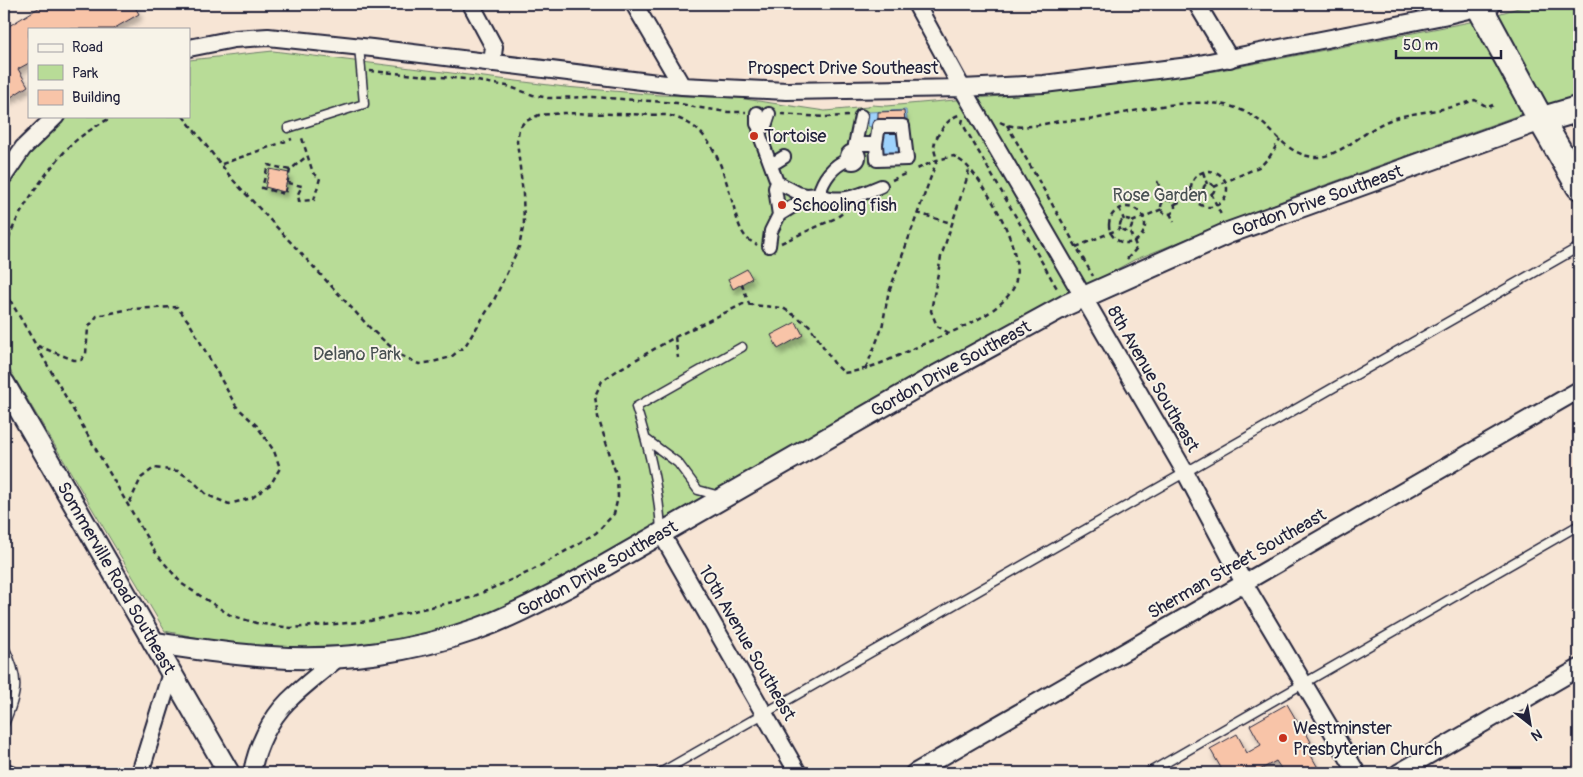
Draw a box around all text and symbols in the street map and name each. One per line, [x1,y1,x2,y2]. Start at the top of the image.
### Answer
legend [28,28,190,118]
scale bar [1396,28,1500,60]
text: 50 m [1403,36,1438,55]
text: Road [72,38,103,57]
street label: Prospect Drive Southeast [748,57,939,80]
text: Park [72,64,99,83]
text: Building [72,88,120,107]
place label: Tortoise [764,125,826,148]
marker: Tortoise [748,130,760,142]
street label: Gordon Drive Southeast [1229,159,1406,242]
park label: Rose Garden [1113,184,1208,207]
place label: Schooling fish [792,194,897,217]
marker: Schooling fish [776,199,788,211]
street label: 8th Avenue Southeast [1102,302,1205,457]
street label: Gordon Drive Southeast [866,315,1035,422]
park label: Delano Park [313,343,401,366]
street label: Sommerville Road Southeast [52,478,181,679]
street label: Sherman Street Southeast [1144,503,1331,625]
street label: Gordon Drive Southeast [513,515,682,622]
street label: 10th Avenue Southeast [693,561,801,725]
north arrow [1506,700,1556,750]
place label: Westminster Presbyterian Church [1293,717,1442,761]
text: N [1528,725,1545,744]
marker: Westminster Presbyterian Church [1277,732,1289,744]

